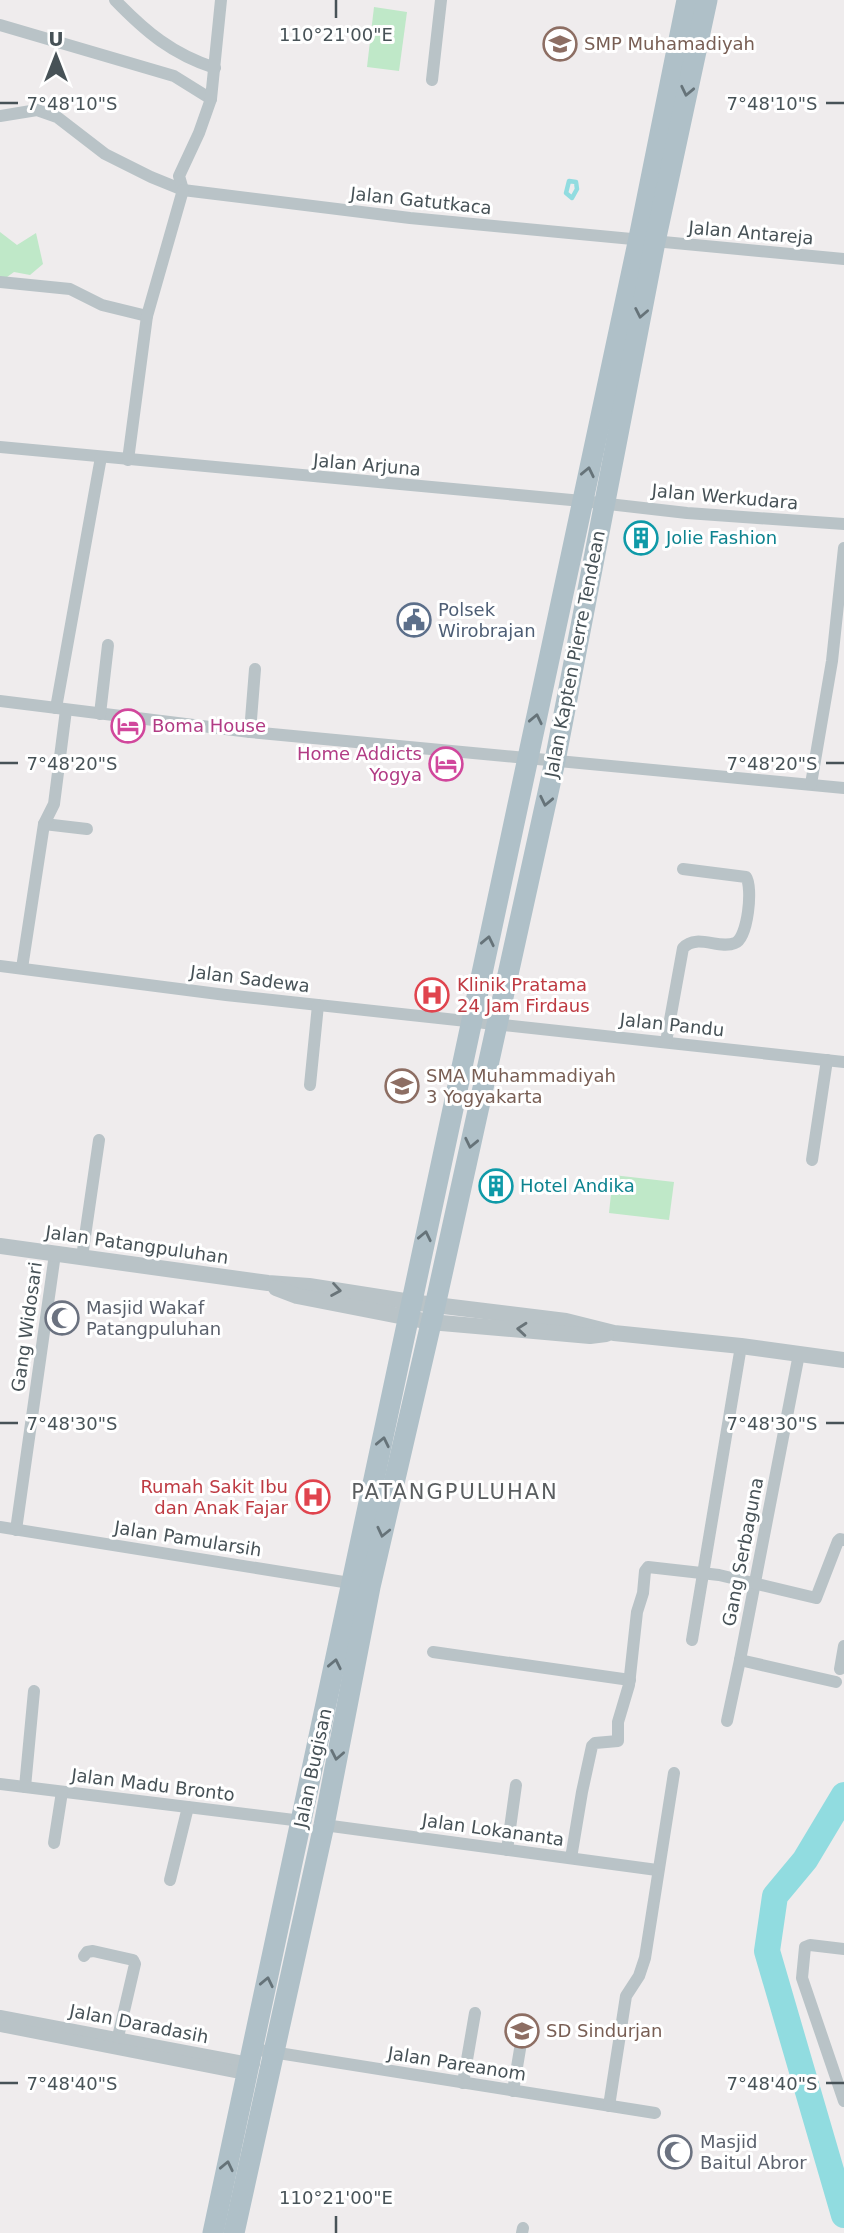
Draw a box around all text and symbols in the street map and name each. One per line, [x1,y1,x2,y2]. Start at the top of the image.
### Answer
north arrow [21,21,91,91]
text: 110°21'00"E [279,24,393,45]
school or university icon: SMP Muhamadiyah [541,25,579,63]
text: U [48,28,64,50]
place label: SMP Muhamadiyah [584,33,755,54]
one-way arrow [681,85,696,97]
text: 7°48'10"S [27,93,117,114]
text: 7°48'10"S [727,93,817,114]
street label: Jalan Gatutkaca [348,183,493,218]
street label: Jalan Antareja [687,216,814,248]
one-way arrow [634,307,649,319]
street label: Jalan Arjuna [311,449,422,480]
one-way arrow [580,467,595,479]
street label: Jalan Werkudara [650,480,799,513]
building icon: Jolie Fashion [622,519,660,557]
place label: Jolie Fashion [665,527,777,548]
street label: Jalan Kapten Pierre Tendean [540,528,609,780]
place label: Polsek Wirobrajan [438,599,536,641]
public building icon: Polsek Wirobrajan [395,601,433,639]
hotel icon: Boma House [109,707,147,745]
one-way arrow [528,713,543,725]
place label: Boma House [152,715,266,736]
place label: Home Addicts Yogya [297,743,422,785]
hotel icon: Home Addicts Yogya [427,745,465,783]
text: 7°48'20"S [27,753,117,774]
text: 7°48'20"S [727,753,817,774]
one-way arrow [539,795,554,807]
one-way arrow [480,935,495,947]
street label: Jalan Sadewa [188,961,311,996]
place label: Klinik Pratama 24 Jam Firdaus [457,974,590,1016]
hospital icon: Klinik Pratama 24 Jam Firdaus [413,976,451,1014]
street label: Jalan Pandu [618,1008,725,1040]
place label: SMA Muhammadiyah 3 Yogyakarta [426,1065,616,1107]
school or university icon: SMA Muhammadiyah 3 Yogyakarta [383,1067,421,1105]
one-way arrow [464,1137,479,1149]
building icon: Hotel Andika [477,1167,515,1205]
place label: Hotel Andika [520,1175,635,1196]
street label: Jalan Patangpuluhan [43,1221,230,1268]
one-way arrow [417,1230,431,1242]
street label: Gang Widosari [7,1261,46,1393]
one-way arrow [330,1282,342,1297]
place label: Masjid Wakaf Patangpuluhan [86,1297,221,1339]
mosque icon: Masjid Wakaf Patangpuluhan [43,1299,81,1337]
one-way arrow [516,1322,527,1337]
text: 7°48'30"S [27,1413,117,1434]
text: 7°48'30"S [727,1413,817,1434]
one-way arrow [374,1436,389,1448]
place label: Rumah Sakit Ibu dan Anak Fajar [140,1476,289,1518]
street label: Gang Serbaguna [718,1476,767,1628]
hospital icon: Rumah Sakit Ibu dan Anak Fajar [294,1478,332,1516]
district label: PATANGPULUHAN [351,1480,559,1504]
street label: Jalan Pamularsih [112,1516,263,1561]
one-way arrow [376,1526,391,1538]
one-way arrow [326,1658,341,1670]
street label: Jalan Bugisan [289,1706,335,1830]
one-way arrow [331,1749,346,1761]
street label: Jalan Madu Bronto [69,1764,236,1805]
street label: Jalan Lokananta [420,1809,565,1850]
one-way arrow [259,1977,274,1989]
street label: Jalan Daradasih [67,2000,210,2047]
school or university icon: SD Sindurjan [503,2012,541,2050]
place label: SD Sindurjan [546,2020,663,2041]
street label: Jalan Pareanom [385,2042,528,2085]
text: 7°48'40"S [27,2073,117,2094]
text: 7°48'40"S [727,2073,817,2094]
place label: Masjid Baitul Abror [700,2131,807,2173]
mosque icon: Masjid Baitul Abror [656,2133,694,2171]
one-way arrow [219,2160,234,2172]
text: 110°21'00"E [279,2187,393,2208]

